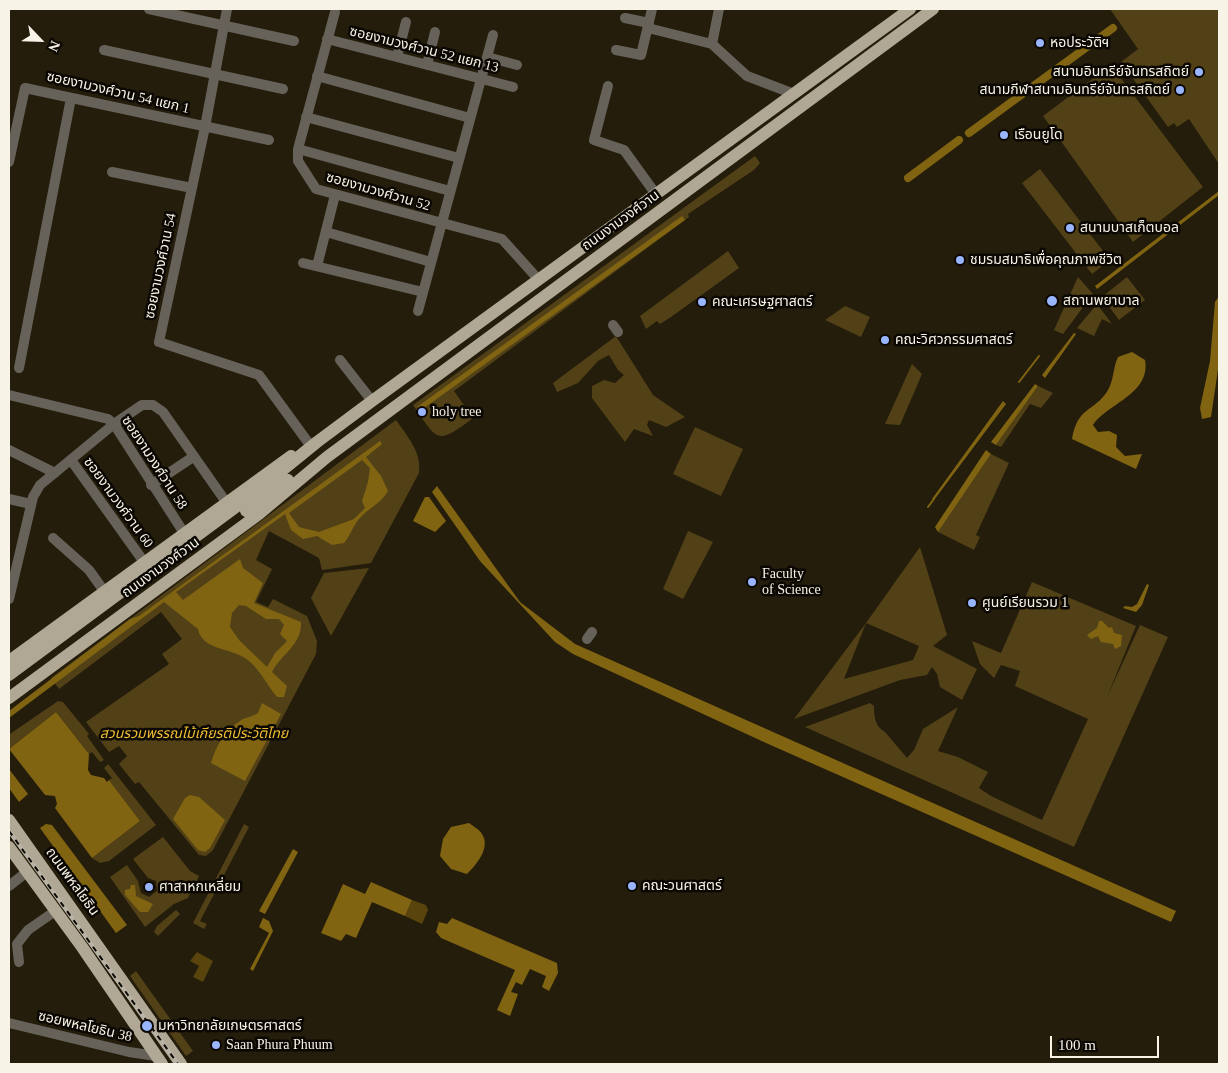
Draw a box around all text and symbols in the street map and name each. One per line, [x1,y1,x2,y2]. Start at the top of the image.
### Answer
north arrow [15,15,65,65]
street label: ซอยงามวงศ์วาน 52 แยก 13 [348,23,500,77]
place label: หอประวัติฯ [1050,35,1109,51]
marker: หอประวัติฯ [1034,37,1046,49]
text: N [45,39,63,54]
place label: สนามอินทรีย์จันทรสถิตย์ [1053,64,1189,80]
marker: สนามอินทรีย์จันทรสถิตย์ [1193,66,1205,78]
street label: ซอยงามวงศ์วาน 54 แยก 1 [45,68,191,118]
place label: สนามกีฬาสนามอินทรีย์จันทรสถิตย์ [979,82,1170,98]
marker: สนามกีฬาสนามอินทรีย์จันทรสถิตย์ [1174,84,1186,96]
place label: เรือนยูโด [1014,127,1063,143]
marker: เรือนยูโด [998,129,1010,141]
street label: ซอยงามวงศ์วาน 52 [324,169,432,215]
street label: ถนนงามวงศ์วาน [579,187,663,255]
street label: ซอยงามวงศ์วาน 54 [142,212,180,320]
place label: สนามบาสเก็ตบอล [1080,220,1179,236]
marker: สนามบาสเก็ตบอล [1064,222,1076,234]
place label: ชมรมสมาธิเพื่อคุณภาพชีวิต [970,252,1122,268]
marker: ชมรมสมาธิเพื่อคุณภาพชีวิต [954,254,966,266]
place label: สถานพยาบาล [1063,293,1140,309]
place label: คณะเศรษฐศาสตร์ [712,294,813,310]
marker: สถานพยาบาล [1045,294,1059,308]
marker: คณะเศรษฐศาสตร์ [696,296,708,308]
place label: คณะวิศวกรรมศาสตร์ [895,332,1013,348]
marker: คณะวิศวกรรมศาสตร์ [879,334,891,346]
place label: holy tree [432,404,481,420]
marker: holy tree [416,406,428,418]
street label: ซอยงามวงศ์วาน 58 [118,413,190,513]
street label: ซอยงามวงศ์วาน 60 [80,454,156,552]
street label: ถนนงามวงศ์วาน [119,534,203,602]
place label: Faculty of Science [762,566,821,598]
marker: Faculty of Science [746,576,758,588]
place label: ศูนย์เรียนรวม 1 [982,595,1068,611]
marker: ศูนย์เรียนรวม 1 [966,597,978,609]
park label: สวนรวมพรรณไม้เกียรติประวัติไทย [100,726,288,742]
street label: ถนนพหลโยธิน [42,845,102,919]
place label: คณะวนศาสตร์ [642,878,722,894]
place label: ศาสาหกเหลี่ยม [159,879,241,895]
marker: คณะวนศาสตร์ [626,880,638,892]
marker: ศาสาหกเหลี่ยม [143,881,155,893]
street label: ซอยพหลโยธิน 38 [36,1008,134,1046]
place label: มหาวิทยาลัยเกษตรศาสตร์ [158,1018,302,1034]
marker: มหาวิทยาลัยเกษตรศาสตร์ [140,1019,154,1033]
scale bar [1053,1026,1162,1058]
place label: Saan Phura Phuum [226,1037,333,1053]
text: 100 m [1058,1037,1096,1053]
marker: Saan Phura Phuum [210,1039,222,1051]

